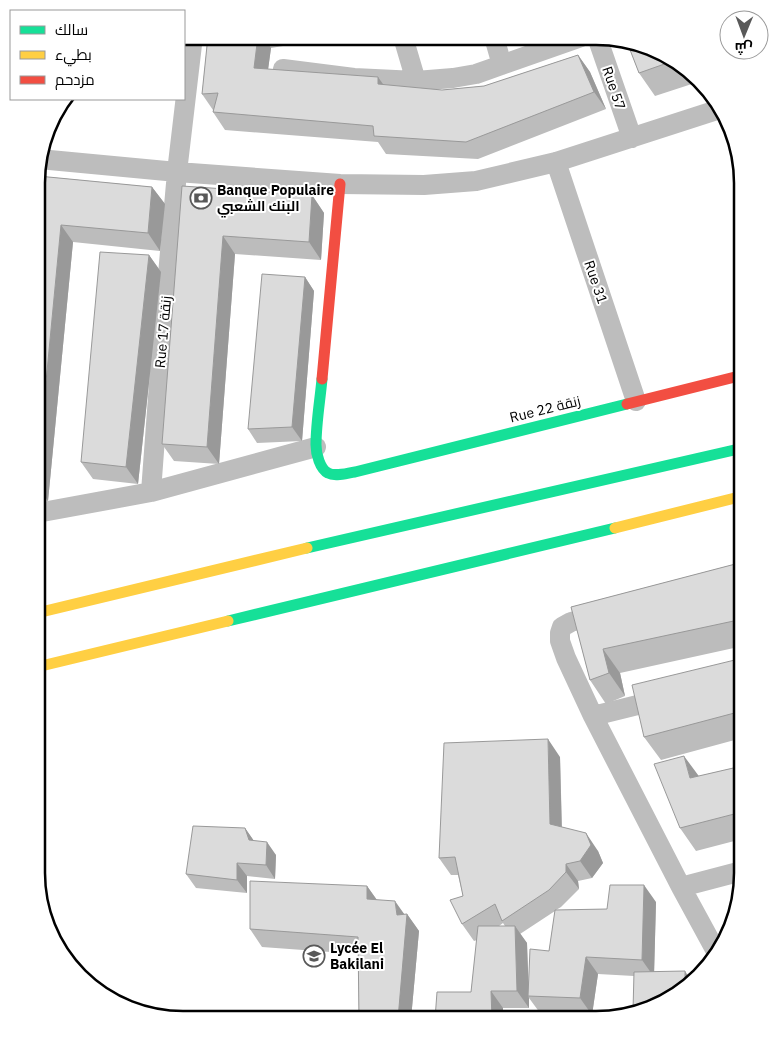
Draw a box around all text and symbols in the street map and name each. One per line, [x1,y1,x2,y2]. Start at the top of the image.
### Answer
legend [10,10,185,100]
north arrow [719,10,769,60]
text: سالك [55,20,88,39]
text: ش [735,39,753,57]
text: بطيء [55,45,92,67]
street label: Rue 57 [598,64,630,112]
text: مزدحم [55,70,95,90]
place label: Banque Populaire البنك الشعبي [217,181,334,218]
bank icon: Banque Populaire البنك الشعبي [189,186,213,210]
street label: Rue 31 [580,258,612,306]
street label: Rue 17 زنقة [151,295,175,369]
street label: Rue 22 زنقة [508,391,582,427]
place label: Lycée El Bakilani [330,939,384,973]
school or university icon: Lycée El Bakilani [302,944,326,968]

